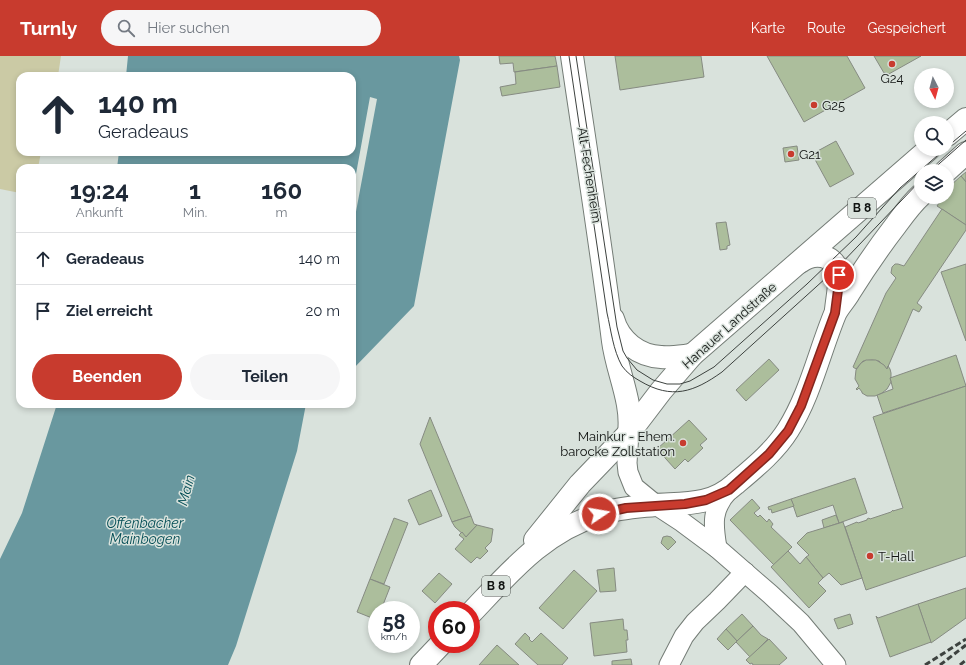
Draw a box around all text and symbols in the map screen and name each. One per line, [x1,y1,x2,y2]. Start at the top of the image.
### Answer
search box [101,10,381,46]
text: Turnly [20,17,77,39]
icon: search [115,17,137,39]
text: Hier suchen [147,19,230,37]
text: Karte [751,20,785,36]
text: Route [807,20,845,36]
text: Gespeichert [867,20,946,36]
marker: G24 [887,59,897,69]
north arrow [914,68,954,108]
map controls [914,68,954,204]
place label: G24 [880,71,904,86]
text: 140 m [98,87,178,120]
icon: ahead [32,88,84,140]
place label: G25 [822,98,845,113]
marker: G25 [809,100,819,110]
button: search [914,116,954,156]
text: Geradeaus [98,121,189,142]
street label: Alt-Fechenheim [575,126,605,224]
place label: G21 [799,147,821,162]
marker: G21 [786,149,796,159]
button: layers [914,164,954,204]
text: 19:24 [70,176,129,205]
text: 1 [189,176,201,205]
text: 160 [261,176,302,205]
road number: B 8 [848,198,876,218]
text: Ankunft [76,205,123,220]
text: Min. [183,205,207,220]
text: m [276,205,288,220]
icon: ahead [32,248,54,270]
text: Geradeaus [66,250,144,268]
text: 140 m [299,250,340,268]
pin [822,258,856,292]
icon: arrive [828,264,850,286]
street label: Hanauer Landstraße [679,279,780,372]
icon: arrive [32,300,54,322]
text: Ziel erreicht [66,302,153,320]
text: 20 m [305,302,340,320]
button: Beenden [32,354,182,400]
button: Teilen [190,354,340,400]
place label: Mainkur - Ehem. barocke Zollstation [560,429,675,459]
marker: Mainkur - Ehem. barocke Zollstation [678,438,688,448]
water label: Main [174,473,198,507]
position arrow [578,493,620,535]
water label: Offenbacher Mainbogen [106,515,185,547]
place label: T-Hall [878,549,915,564]
marker: T-Hall [865,551,875,561]
road number: B 8 [482,576,510,596]
speed limit sign: 60 [428,601,480,653]
text: 58 [382,610,406,634]
text: km/h [381,631,407,642]

